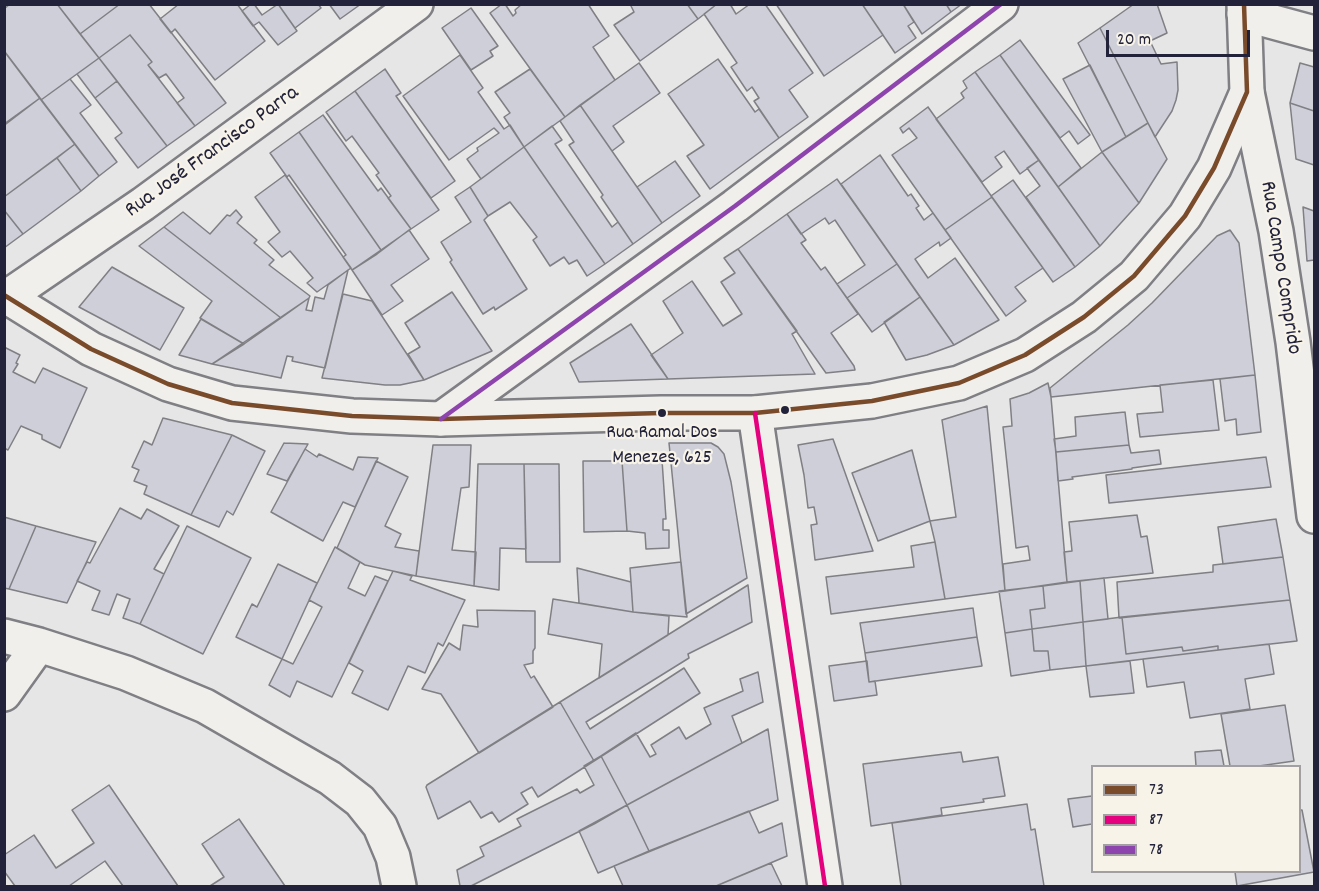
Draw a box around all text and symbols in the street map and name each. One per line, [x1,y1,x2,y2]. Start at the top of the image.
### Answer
scale bar [1109,18,1253,56]
text: 20 m [1117,28,1151,53]
street label: Rua José Francisco Parra [121,81,305,225]
street label: Rua Campo Comprido [1252,179,1306,357]
unlabelled marker [779,404,791,416]
marker: Rua Ramal Dos Menezes, 625 [656,407,668,419]
place label: Rua Ramal Dos Menezes, 625 [606,422,718,469]
legend [1091,765,1301,873]
text: 73 [1149,778,1164,803]
text: 87 [1149,808,1163,833]
text: 78 [1149,838,1163,863]

